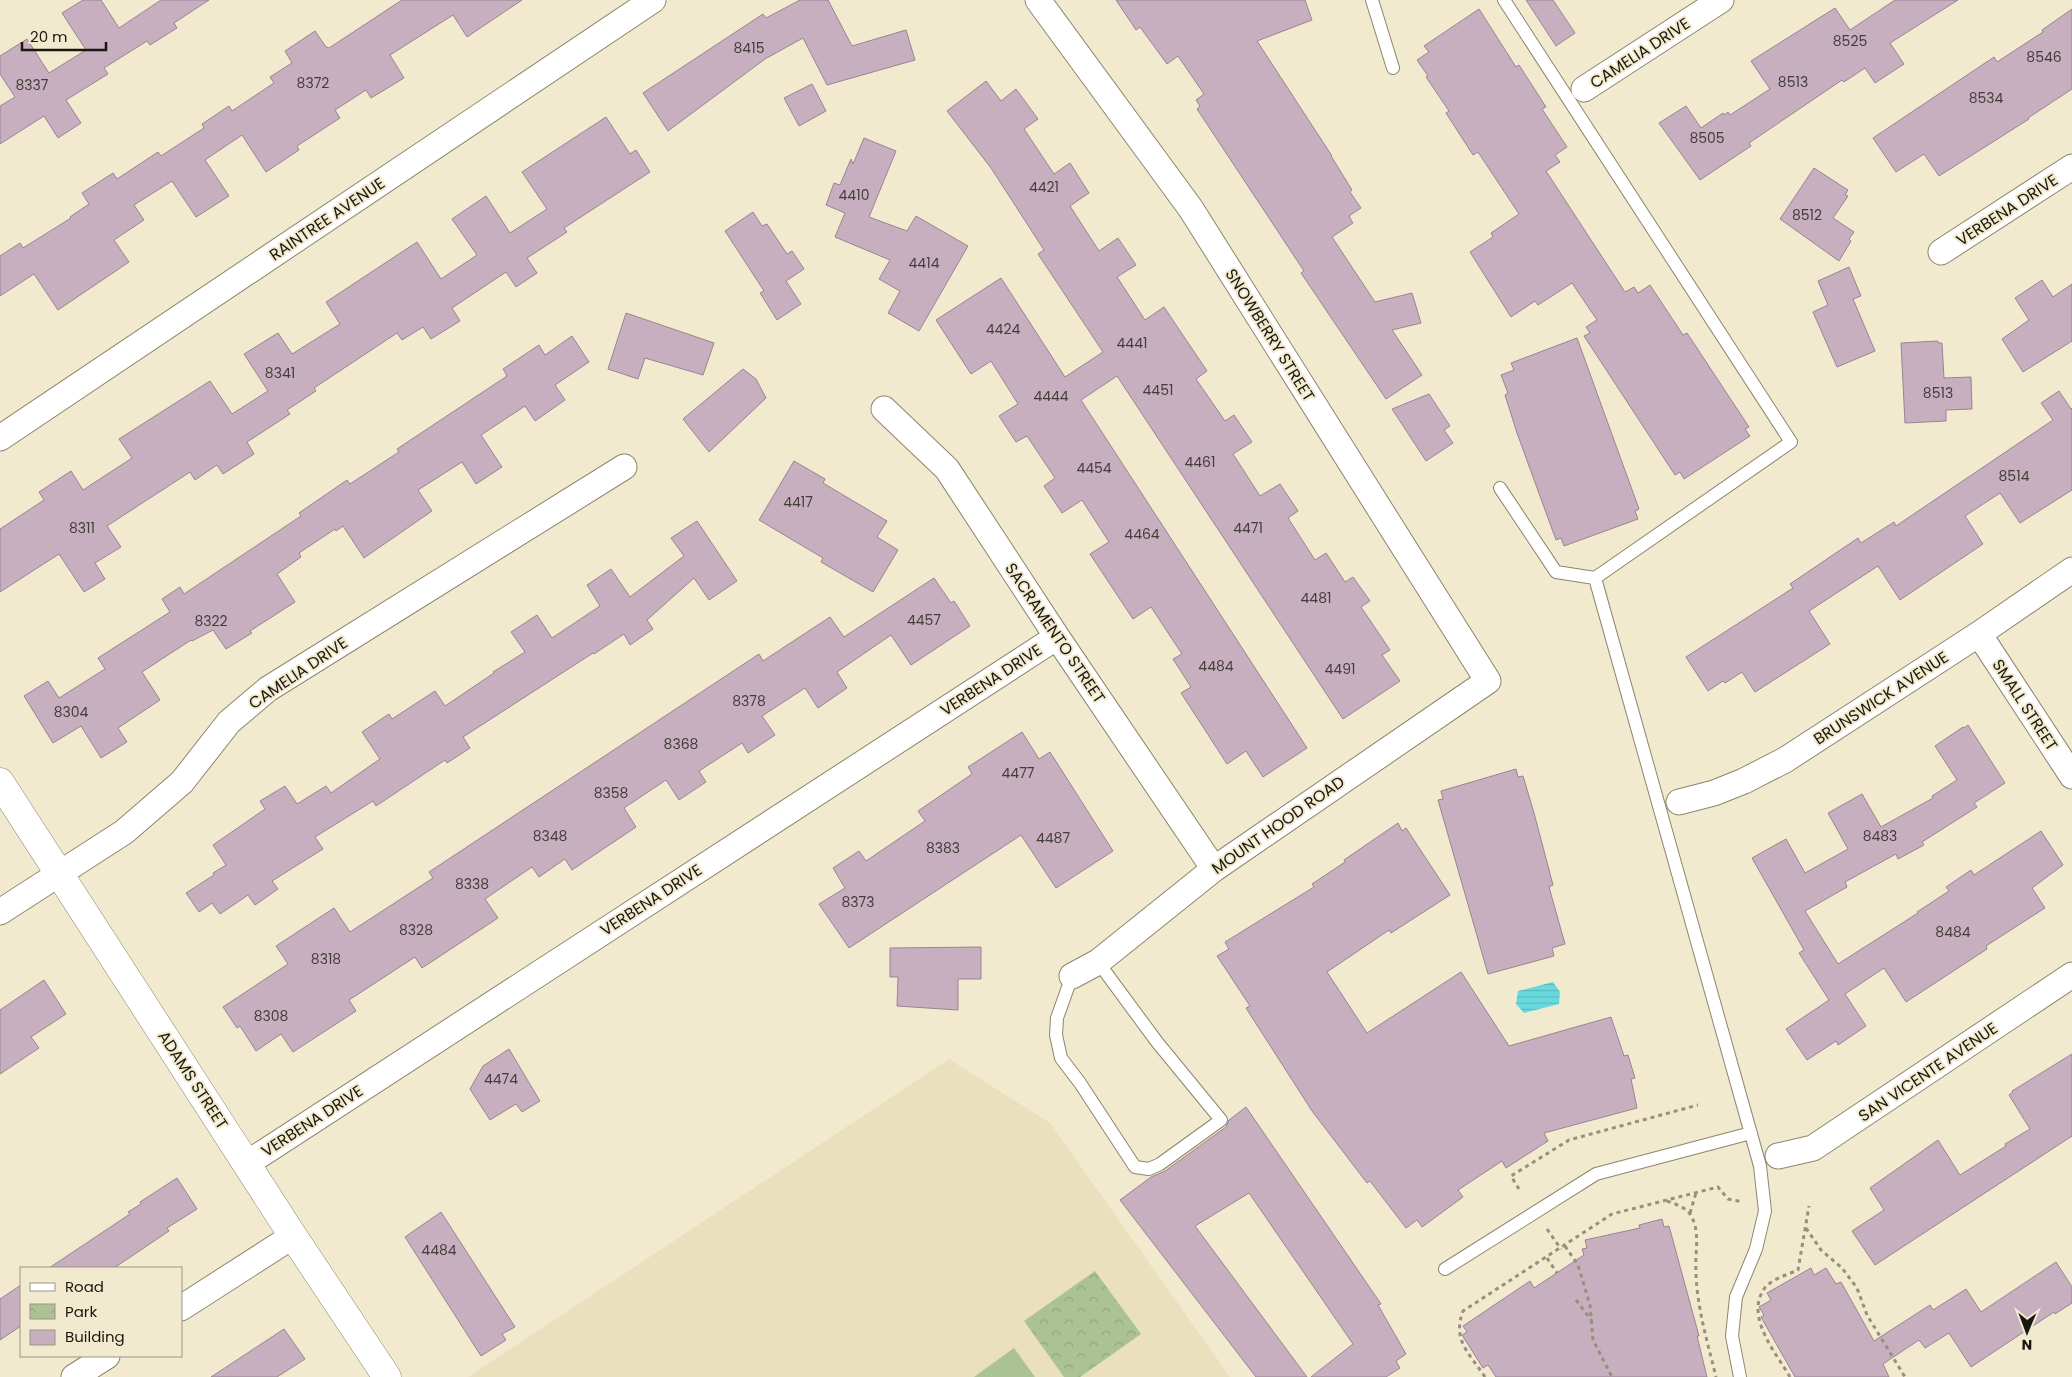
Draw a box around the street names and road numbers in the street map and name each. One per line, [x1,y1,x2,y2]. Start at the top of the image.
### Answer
street label: CAMELIA DRIVE [1585,12,1695,94]
street label: VERBENA DRIVE [1952,168,2062,252]
street label: RAINTREE AVENUE [265,172,389,266]
street label: SNOWBERRY STREET [1220,264,1320,406]
street label: SACRAMENTO STREET [999,558,1111,708]
street label: CAMELIA DRIVE [244,631,352,715]
street label: VERBENA DRIVE [936,638,1046,722]
street label: BRUNSWICK AVENUE [1809,646,1953,750]
street label: SMALL STREET [1987,655,2063,756]
street label: MOUNT HOOD ROAD [1207,770,1349,880]
street label: VERBENA DRIVE [596,858,706,942]
street label: SAN VICENTE AVENUE [1854,1017,2002,1127]
street label: ADAMS STREET [153,1026,234,1134]
street label: VERBENA DRIVE [257,1079,367,1163]

